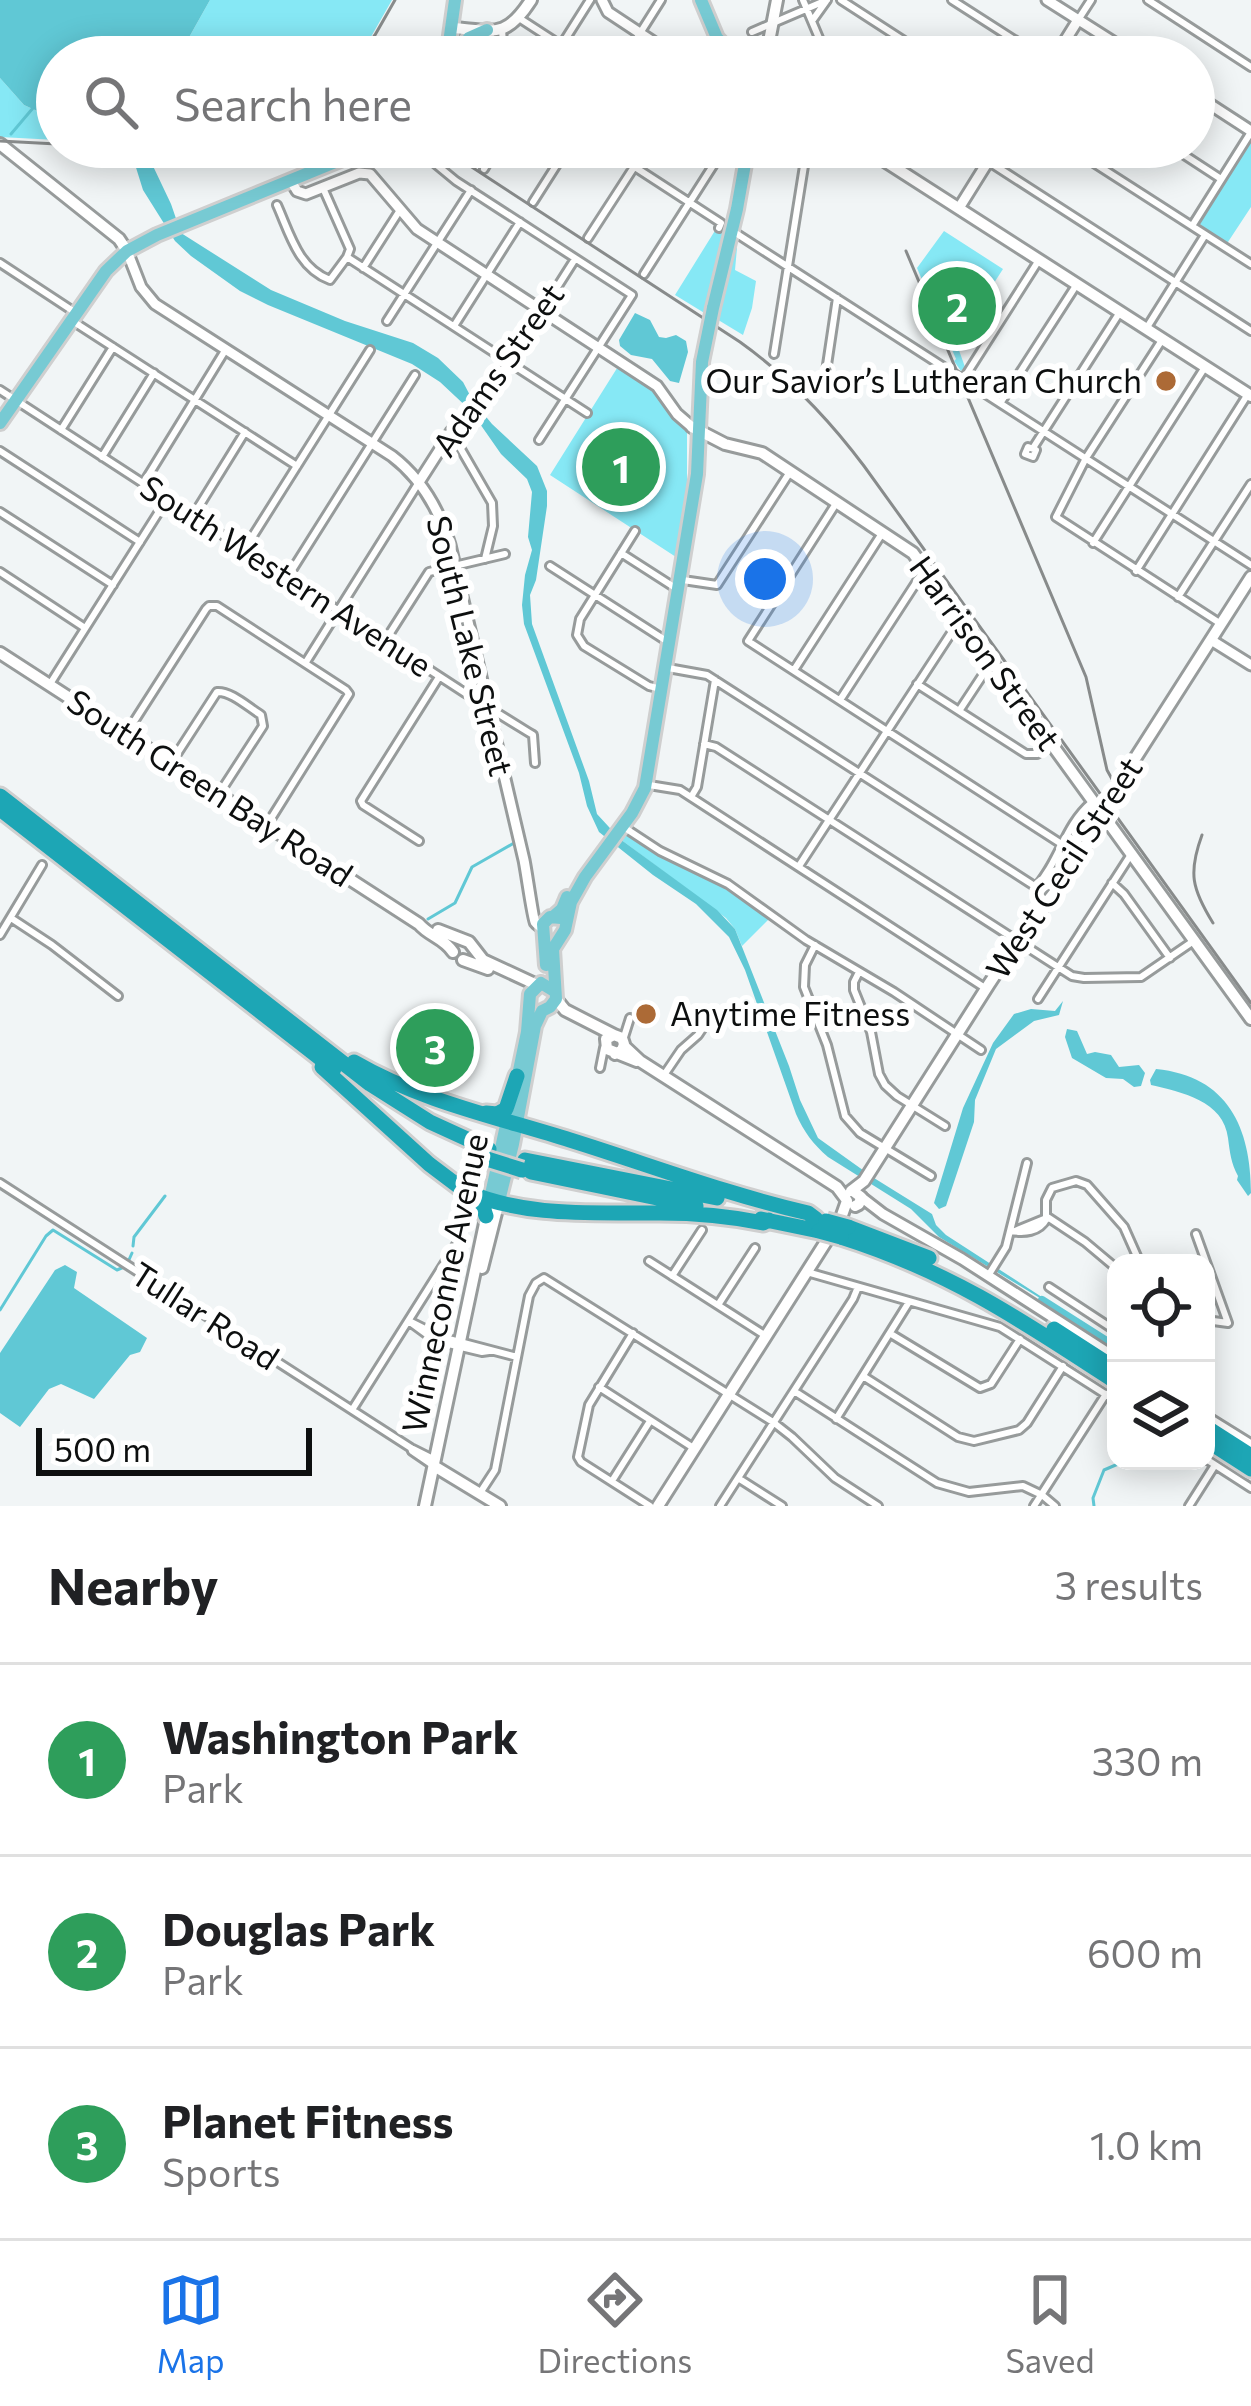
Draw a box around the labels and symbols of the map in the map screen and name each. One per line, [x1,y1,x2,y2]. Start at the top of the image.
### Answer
pin: 2 [918,261,996,351]
street label: Adams Street [422,275,571,464]
place label: Our Savior’s Lutheran Church [705,359,1142,400]
marker: Our Savior’s Lutheran Church [1153,368,1179,394]
pin: 1 [582,422,660,512]
street label: South Western Avenue [133,465,440,684]
street label: South Lake Street [419,511,524,780]
street label: Harrison Street [902,547,1070,757]
your location [735,549,795,609]
street label: South Green Bay Road [61,679,361,894]
street label: West Cecil Street [976,749,1150,986]
place label: Anytime Fitness [670,992,910,1033]
marker: Anytime Fitness [633,1001,659,1027]
pin: 3 [396,1003,474,1093]
street label: Winneconne Avenue [392,1129,495,1436]
street label: Tullar Road [124,1252,287,1378]
scale bar [36,1422,312,1475]

